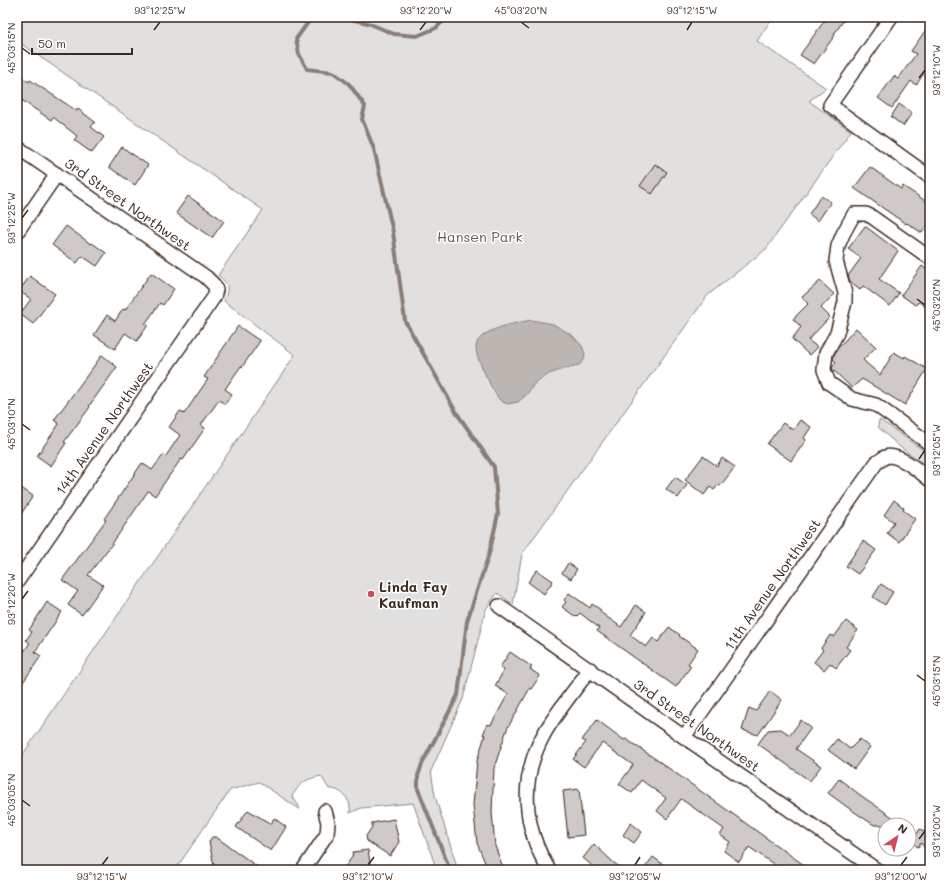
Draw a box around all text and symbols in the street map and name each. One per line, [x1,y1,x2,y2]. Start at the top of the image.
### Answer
text: 93°12'25"W [134,3,186,17]
text: 93°12'20"W [400,3,452,17]
text: 45°03'20"N [495,3,547,17]
text: 93°12'15"W [667,3,717,17]
text: 45°03'15"N [4,23,18,74]
scale bar [32,30,132,56]
text: 50 m [38,35,66,51]
text: 93°12'10"W [929,44,943,95]
street label: 3rd Street Northwest [61,153,195,255]
text: 93°12'25"W [4,192,18,244]
park label: Hansen Park [437,227,523,246]
text: 45°03'20"N [929,279,943,331]
street label: 14th Avenue Northwest [51,358,157,498]
text: 45°03'10"N [4,398,18,450]
text: 93°12'05"W [929,424,943,476]
street label: 11th Avenue Northwest [719,515,825,653]
text: 93°12'20"W [4,573,18,625]
place label: Linda Fay Kaufman [379,577,448,612]
marker: Linda Fay Kaufman [366,589,376,599]
text: 45°03'15"N [929,656,943,707]
street label: 3rd Street Northwest [630,674,764,776]
text: 45°03'05"N [4,774,18,826]
text: 93°12'00"W [929,805,943,857]
north arrow [877,817,917,857]
text: N [895,820,911,837]
text: 93°12'15"W [77,869,127,883]
text: 93°12'10"W [343,869,394,883]
text: 93°12'05"W [609,869,661,883]
text: 93°12'00"W [875,869,927,883]

